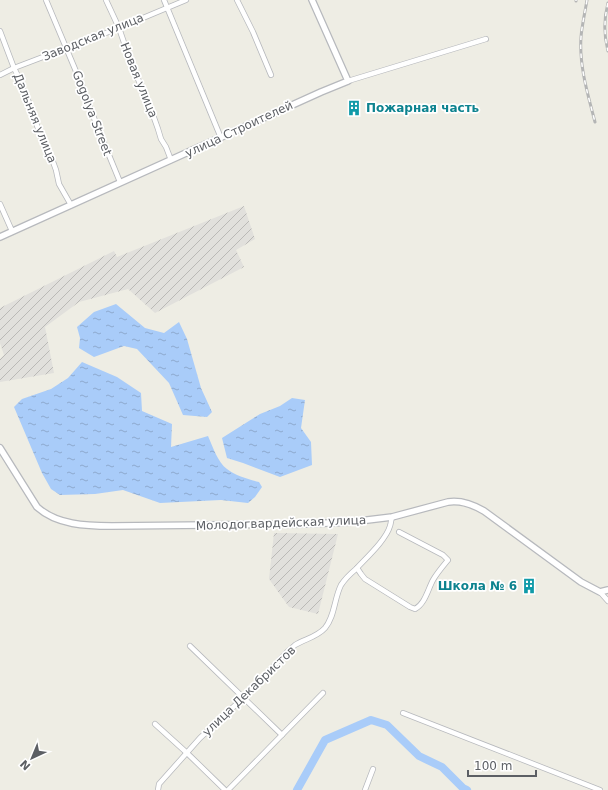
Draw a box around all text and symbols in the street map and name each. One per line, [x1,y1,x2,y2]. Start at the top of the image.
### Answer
street label: Заводская улица [40,10,146,64]
street label: Новая улица [118,40,160,120]
street label: Gogolya Street [69,69,115,158]
street label: Дальняя улица [11,71,59,165]
street label: улица Строителей [183,98,295,160]
building icon: Пожарная часть [345,99,363,117]
place label: Пожарная часть [366,101,480,115]
street label: Молодогвардейская улица [196,513,366,533]
building icon: Школа № 6 [520,577,538,595]
place label: Школа № 6 [438,579,517,593]
street label: улица Декабристов [200,643,298,739]
north arrow [12,738,52,778]
scale bar [468,752,536,778]
text: N [18,757,33,773]
text: 100 m [474,759,512,773]

